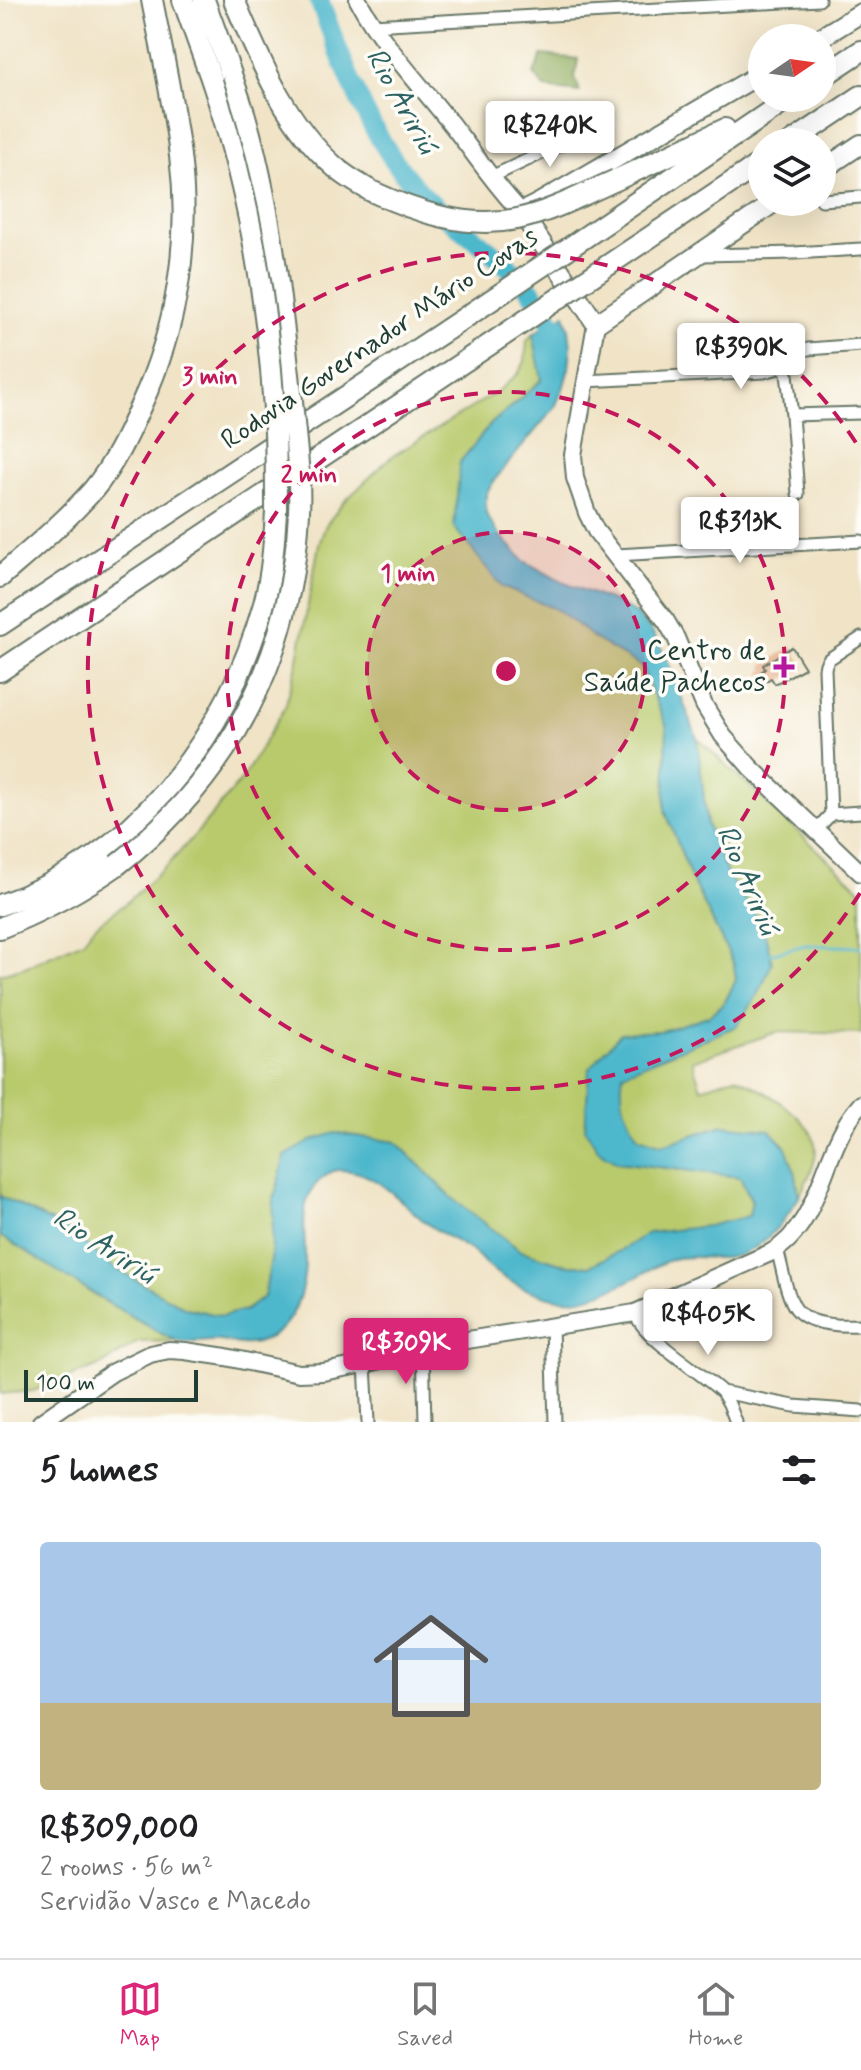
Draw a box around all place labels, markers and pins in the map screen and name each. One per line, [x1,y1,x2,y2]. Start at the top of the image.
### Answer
pin: R$240K [485,101,615,169]
pin: R$390K [676,323,806,391]
pin: R$313K [675,497,805,565]
place label: Centro de Saúde Pachecos [584,633,766,702]
marker: Centro de Saúde Pachecos [773,656,795,678]
centre of rings [492,657,520,685]
pin: R$405K [643,1289,773,1357]
pin: R$309K [341,1318,471,1386]

